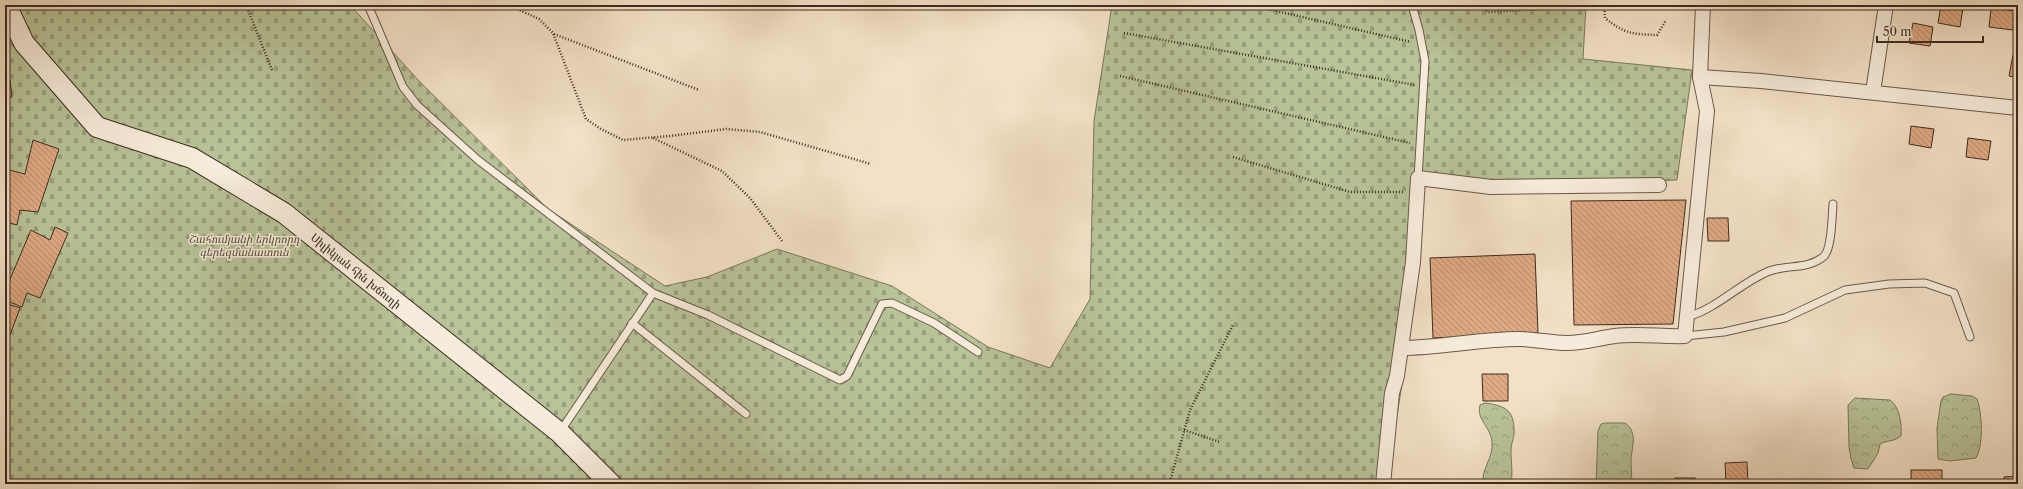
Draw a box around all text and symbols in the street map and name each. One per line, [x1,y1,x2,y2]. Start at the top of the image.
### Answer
scale bar [1877,18,1983,44]
text: 50 m [1883,24,1912,39]
street label: Սիլիկյան հին խճուղի [308,230,404,312]
park label: Շահումյանի երկրորդ գերեզմանատուն [188,232,300,259]

